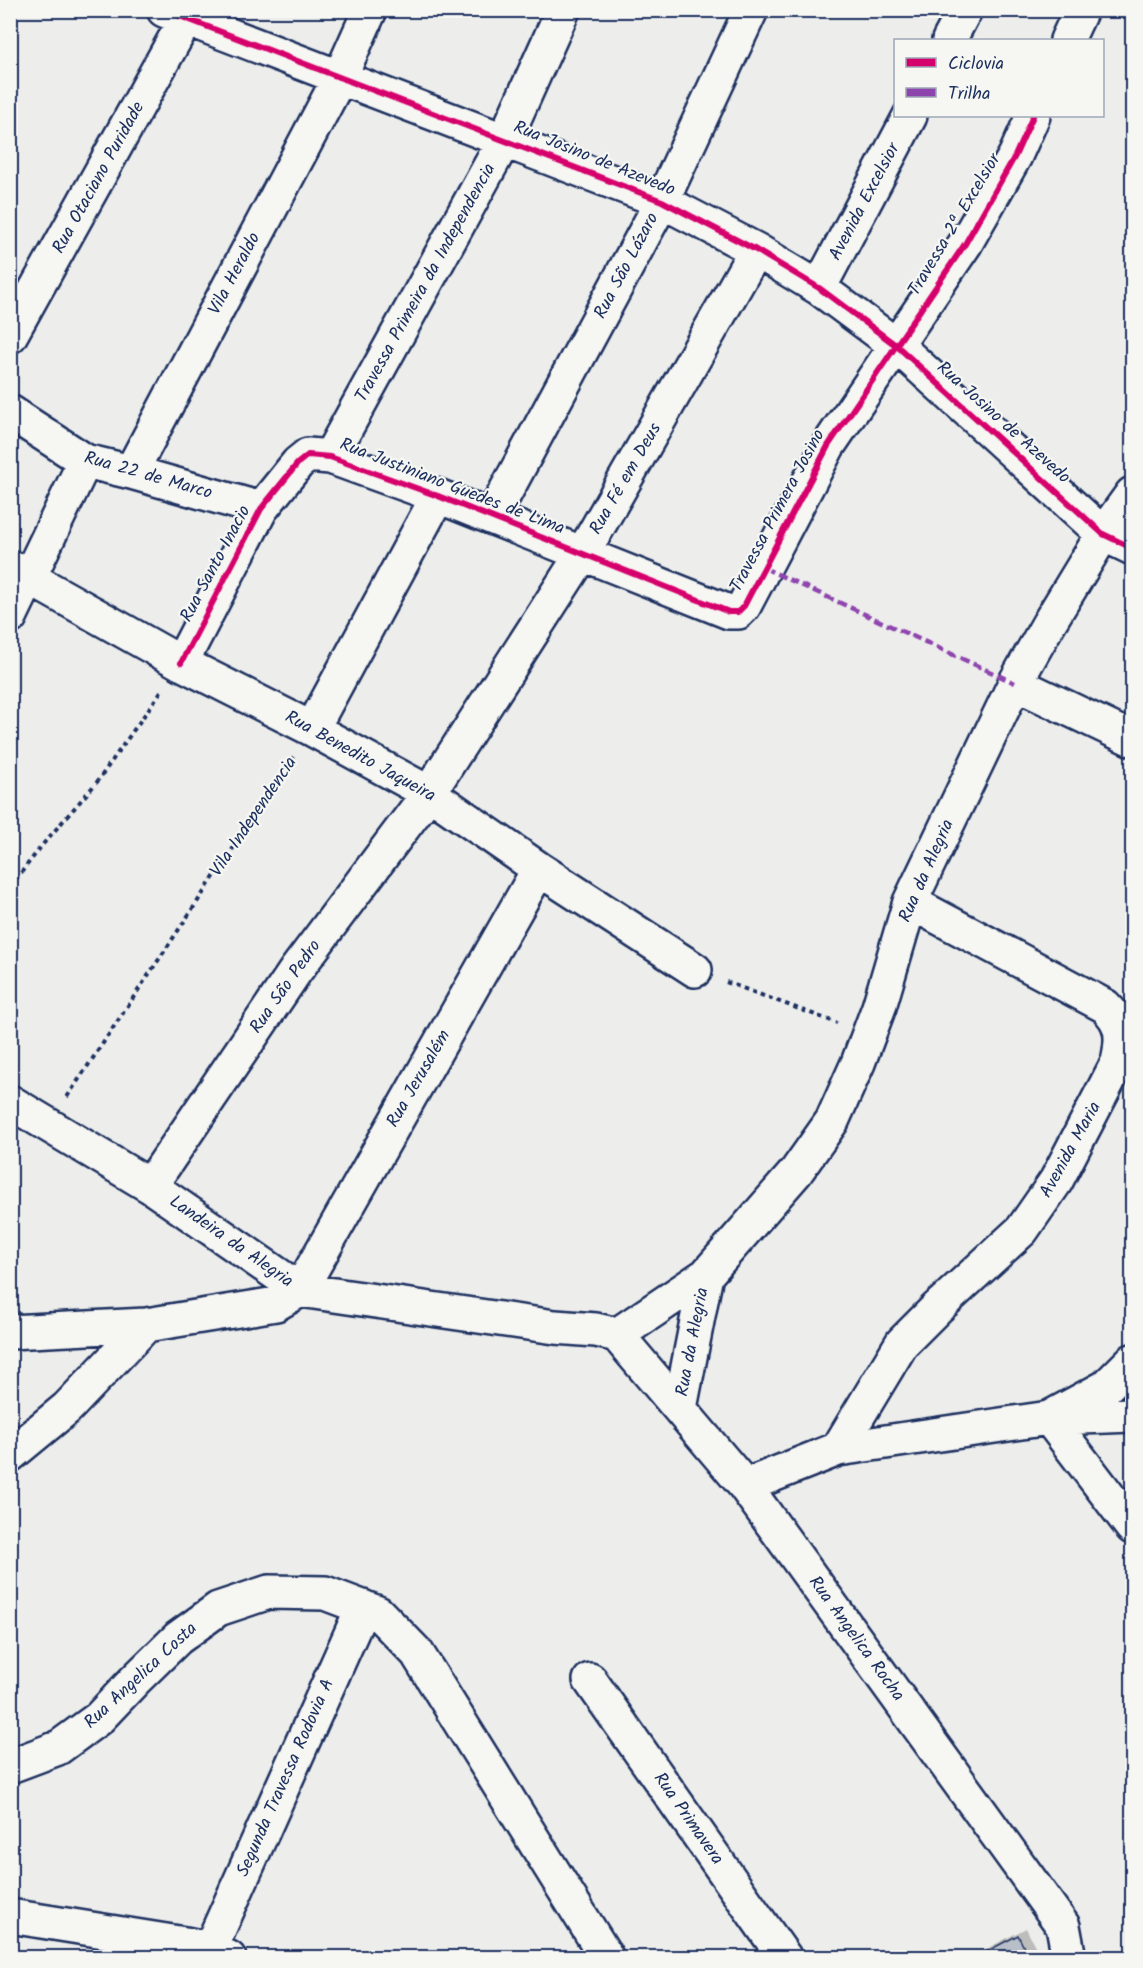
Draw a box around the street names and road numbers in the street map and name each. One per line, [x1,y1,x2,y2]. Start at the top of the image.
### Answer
street label: Rua Otaciano Puridade [45,97,153,259]
street label: Rua Josino de Azevedo [509,113,679,205]
street label: Avenida Excelsior [822,137,909,266]
street label: Travessa 2ª Excelsior [901,147,1010,302]
street label: Travessa Primeira da Independencia [348,158,504,408]
street label: Rua São Lázaro [587,208,667,324]
street label: Vila Heraldo [201,227,269,321]
street label: Rua Josino de Azevedo [929,355,1077,491]
street label: Rua Fé em Deus [582,417,670,540]
street label: Travessa Primera Josino [723,424,833,598]
street label: Rua Justiniano Guedes de Lima [335,431,569,543]
street label: Rua 22 de Marco [81,444,215,508]
street label: Rua Santo Inacio [173,500,259,628]
street label: Rua Benedito Jaqueira [279,703,441,811]
street label: Vila Independencia [203,751,305,883]
street label: Rua da Alegria [891,815,963,927]
street label: Rua São Pedro [243,934,329,1040]
street label: Rua Jerusalém [379,1025,459,1133]
street label: Avenida Maria [1033,1096,1109,1204]
street label: Landeira da Alegria [163,1188,299,1296]
street label: Rua da Alegria [668,1285,718,1399]
street label: Rua Angelica Rocha [800,1570,912,1708]
street label: Rua Angelica Costa [78,1615,204,1737]
street label: Segunda Travessa Rodovia A [229,1674,343,1882]
street label: Rua Primavera [645,1767,731,1871]

